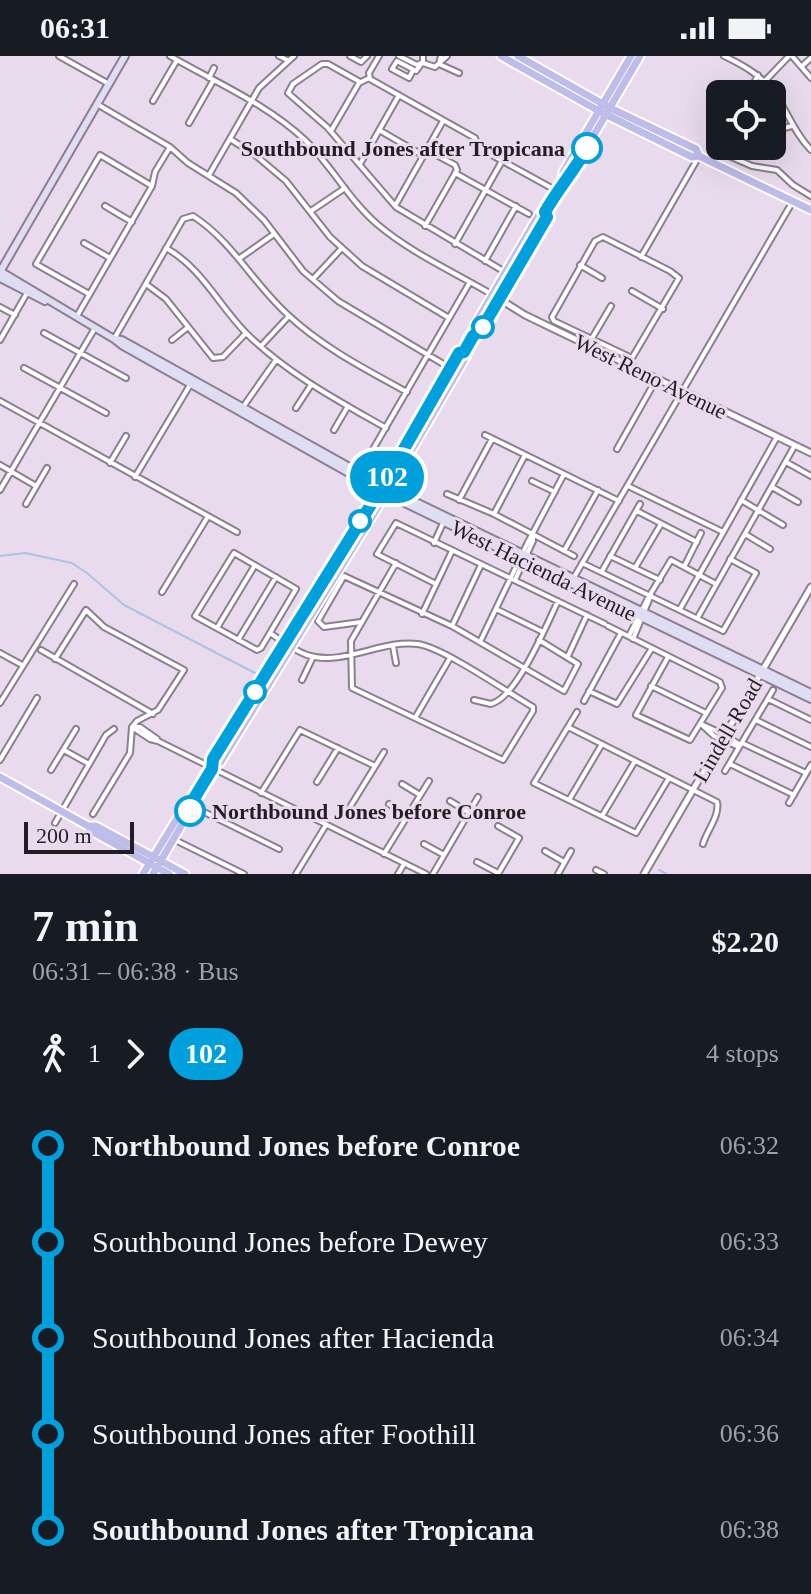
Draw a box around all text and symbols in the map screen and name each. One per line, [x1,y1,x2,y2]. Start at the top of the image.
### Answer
text: 06:31 [40,11,110,44]
map controls [706,80,786,160]
button: locate [706,80,786,160]
marker: Southbound Jones after Tropicana [572,133,602,163]
place label: Southbound Jones after Tropicana [241,136,565,161]
unlabelled marker [472,316,494,338]
street label: West Reno Avenue [570,329,731,424]
line badge: 102 [341,451,433,503]
text: 102 [366,461,408,492]
unlabelled marker [349,510,371,532]
street label: West Hacienda Avenue [447,515,641,626]
street label: Lindell Road [688,674,767,787]
unlabelled marker [244,681,266,703]
marker: Northbound Jones before Conroe [175,796,205,826]
place label: Northbound Jones before Conroe [212,799,526,824]
scale bar [24,818,134,854]
text: 200 m [36,823,92,848]
text: 7 min [32,902,138,951]
text: $2.20 [712,925,779,958]
text: 06:31 – 06:38 · Bus [32,957,239,986]
icon: walk [32,1032,76,1076]
icon: forward [113,1032,157,1076]
text: 102 [185,1038,227,1069]
text: 1 [88,1039,101,1068]
text: 4 stops [706,1039,779,1068]
text: Northbound Jones before Conroe [92,1129,520,1162]
text: 06:32 [720,1131,779,1160]
text: Southbound Jones before Dewey [92,1225,488,1258]
text: 06:33 [720,1227,779,1256]
text: Southbound Jones after Hacienda [92,1321,494,1354]
text: 06:34 [720,1323,779,1352]
text: Southbound Jones after Foothill [92,1417,476,1450]
text: 06:36 [720,1419,779,1448]
text: Southbound Jones after Tropicana [92,1513,534,1546]
text: 06:38 [720,1515,779,1544]

